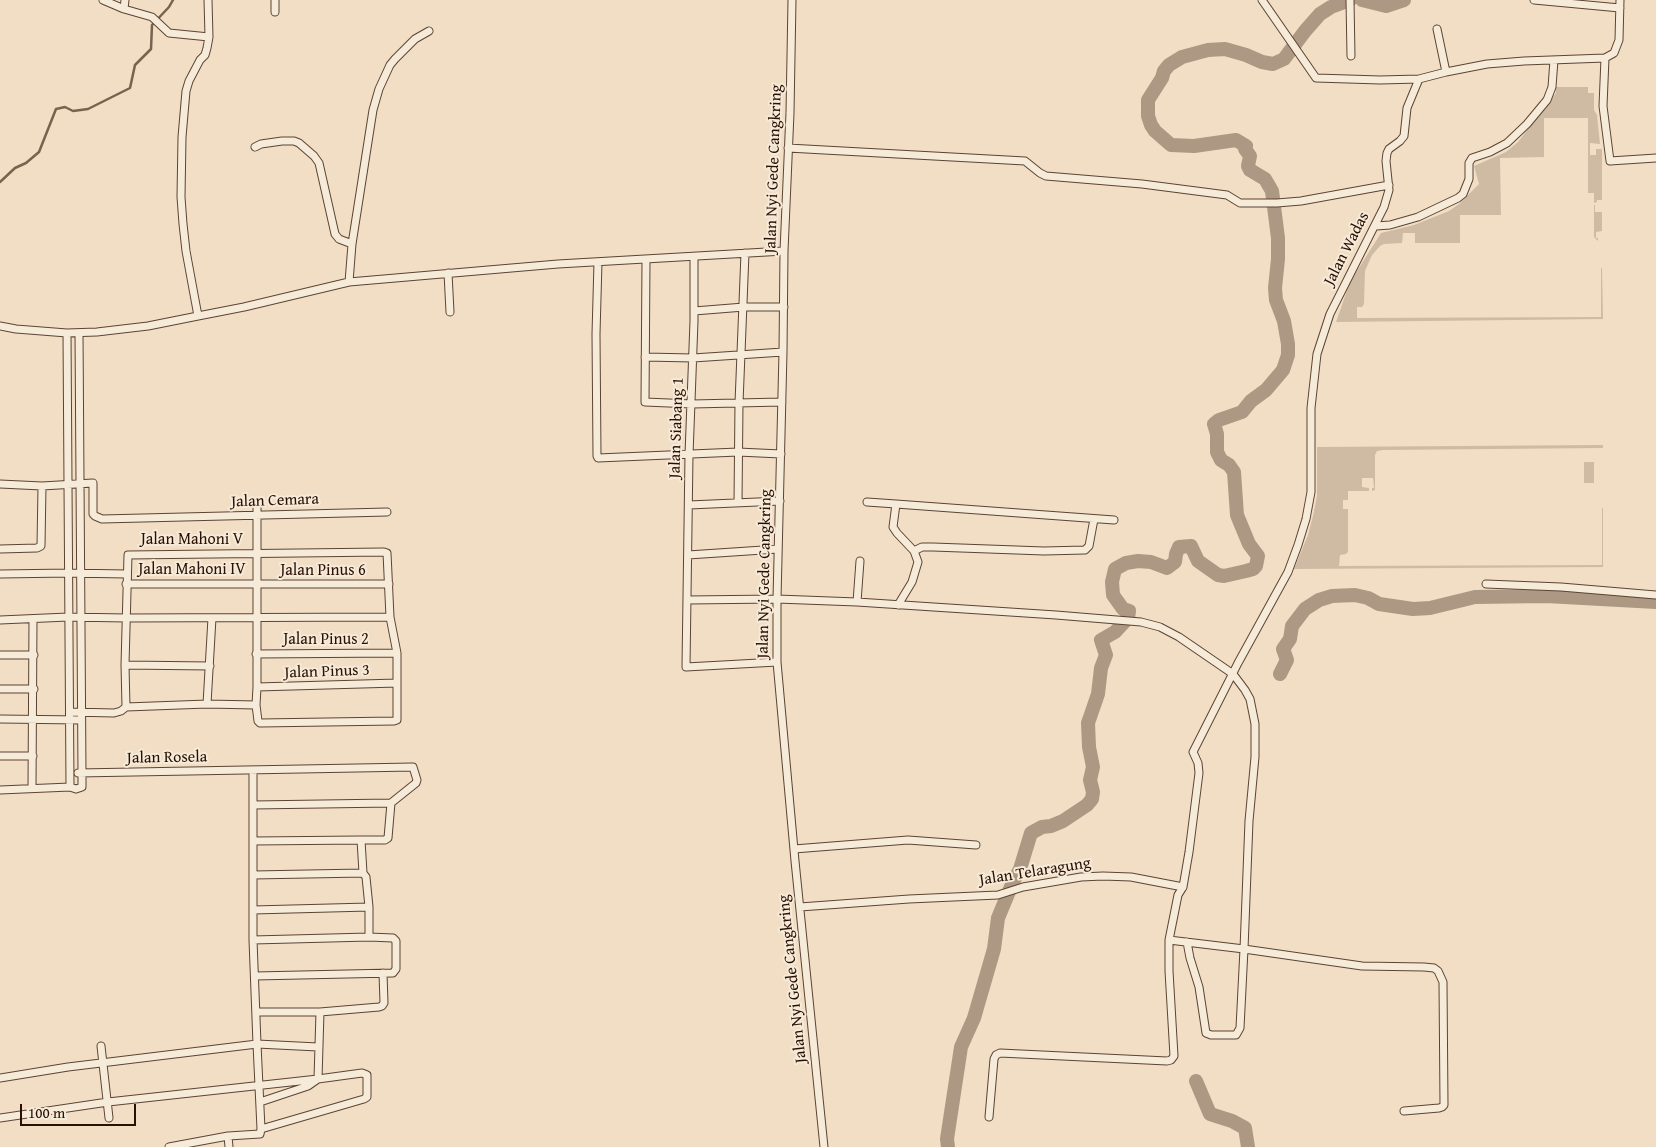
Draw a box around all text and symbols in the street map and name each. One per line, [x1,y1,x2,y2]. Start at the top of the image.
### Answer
street label: Jalan Nyi Gede Cangkring [761,84,787,254]
street label: Jalan Wadas [1320,209,1374,289]
street label: Jalan Siabang 1 [666,377,688,479]
street label: Jalan Nyi Gede Cangkring [754,489,776,659]
street label: Jalan Cemara [231,490,319,512]
street label: Jalan Mahoni V [141,530,243,550]
street label: Jalan Mahoni IV [138,560,246,580]
street label: Jalan Pinus 6 [280,561,366,581]
street label: Jalan Pinus 2 [283,630,369,650]
street label: Jalan Pinus 3 [284,661,370,683]
street label: Jalan Rosela [127,748,207,768]
street label: Jalan Telaragung [978,854,1092,890]
street label: Jalan Nyi Gede Cangkring [775,894,811,1064]
scale bar [22,1094,139,1126]
text: 100 m [28,1102,65,1123]

